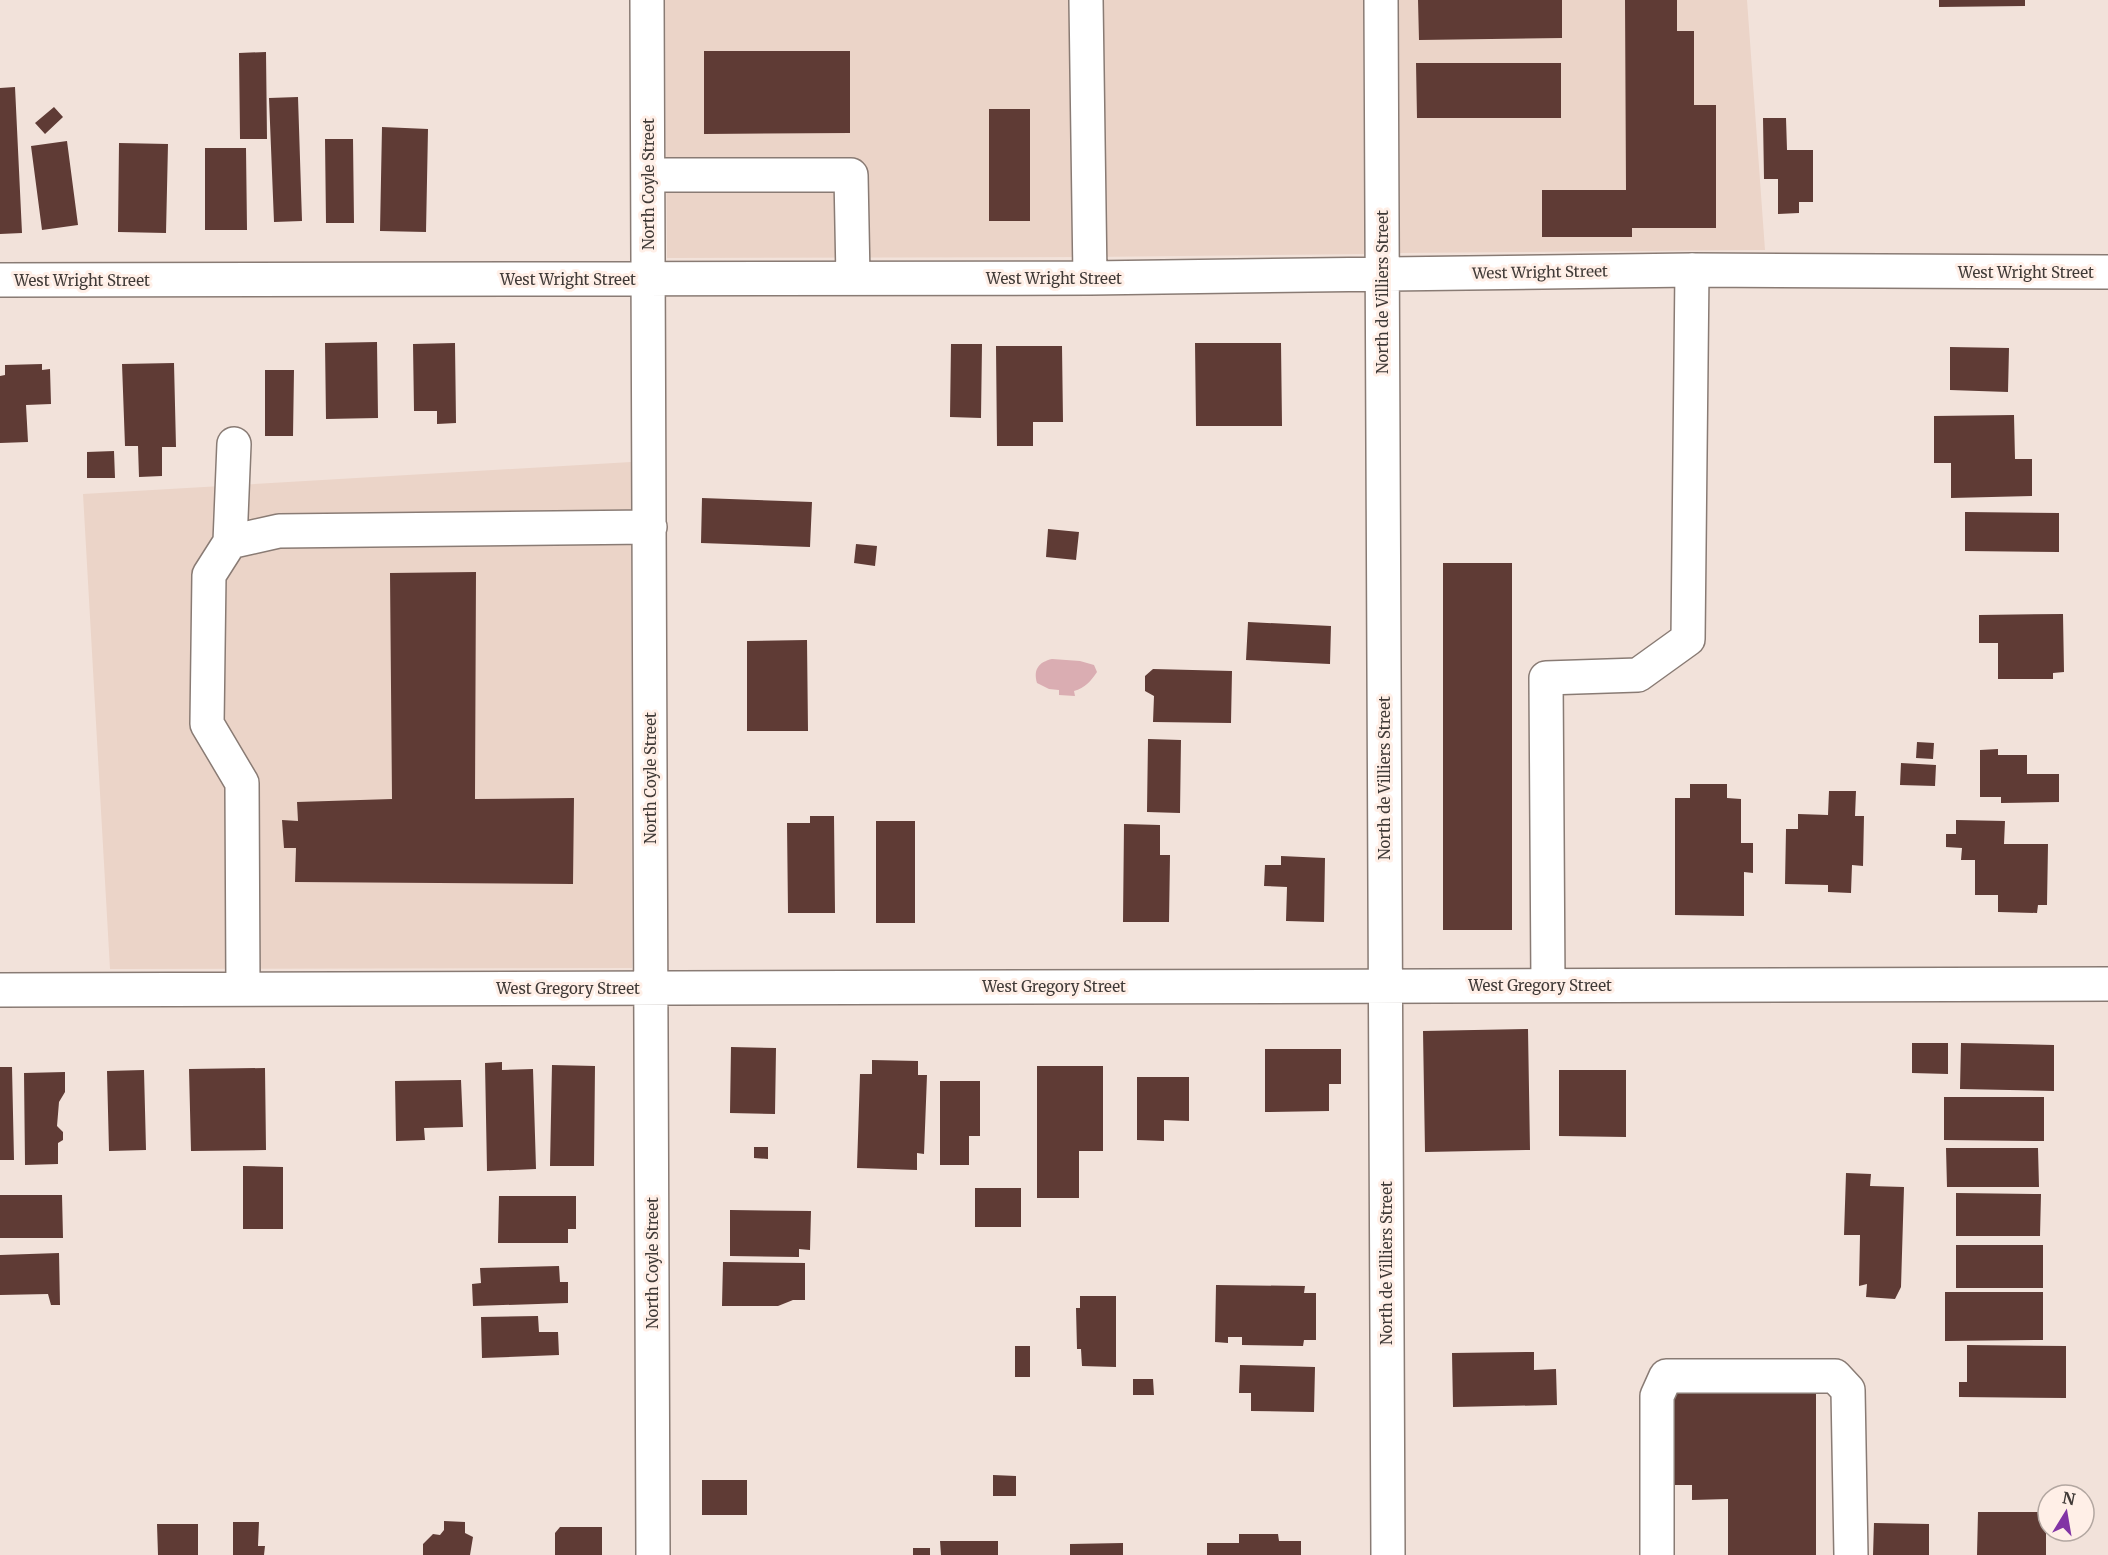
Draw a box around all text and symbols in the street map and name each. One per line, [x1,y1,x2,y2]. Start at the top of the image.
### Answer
street label: North Coyle Street [639,118,658,250]
street label: North de Villiers Street [1373,210,1392,374]
street label: West Wright Street [1471,261,1608,283]
street label: West Wright Street [1957,263,2094,282]
street label: West Wright Street [985,269,1122,288]
street label: West Wright Street [499,270,636,289]
street label: West Wright Street [13,271,150,290]
street label: North de Villiers Street [1375,696,1394,860]
street label: North Coyle Street [641,712,660,844]
street label: West Gregory Street [1467,976,1612,995]
street label: West Gregory Street [981,977,1126,996]
street label: West Gregory Street [495,979,640,998]
street label: North de Villiers Street [1377,1181,1396,1345]
street label: North Coyle Street [643,1197,662,1329]
north arrow [2036,1483,2096,1543]
text: N [2061,1487,2077,1509]

